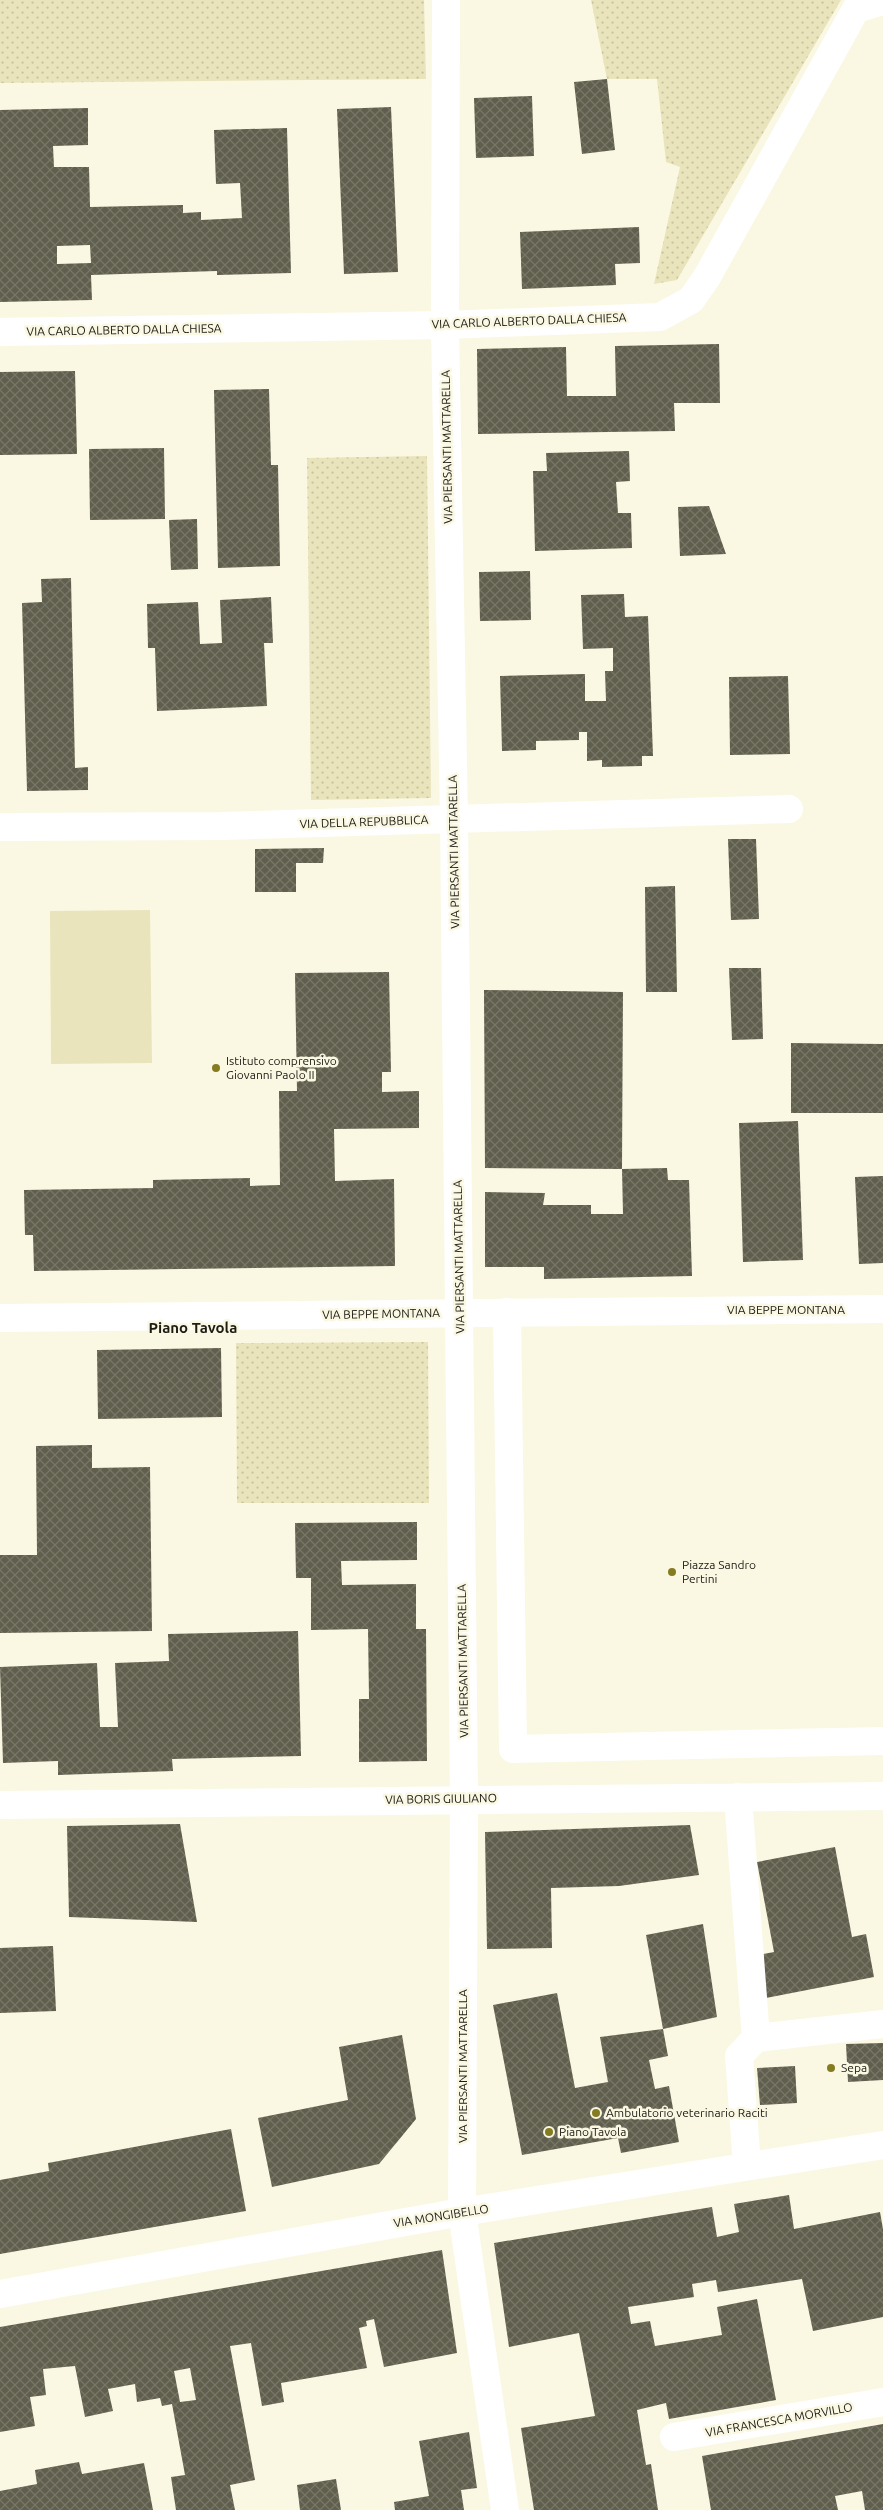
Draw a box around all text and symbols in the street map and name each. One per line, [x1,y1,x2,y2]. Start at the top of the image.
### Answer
street label: VIA CARLO ALBERTO DALLA CHIESA [431,311,627,330]
street label: VIA CARLO ALBERTO DALLA CHIESA [26,321,222,338]
street label: VIA PIERSANTI MATTARELLA [439,370,454,524]
street label: VIA PIERSANTI MATTARELLA [446,775,461,929]
street label: VIA DELLA REPUBBLICA [299,813,429,830]
place label: Istituto comprensivo Giovanni Paolo II [226,1054,337,1081]
marker: Istituto comprensivo Giovanni Paolo II [210,1062,222,1074]
street label: VIA PIERSANTI MATTARELLA [451,1180,466,1334]
street label: VIA BEPPE MONTANA [727,1303,845,1316]
street label: VIA BEPPE MONTANA [322,1306,440,1321]
district label: Piano Tavola [149,1319,237,1336]
place label: Piazza Sandro Pertini [682,1558,756,1585]
marker: Piazza Sandro Pertini [666,1566,678,1578]
street label: VIA PIERSANTI MATTARELLA [455,1584,470,1738]
street label: VIA BORIS GIULIANO [385,1791,497,1806]
street label: VIA PIERSANTI MATTARELLA [456,1989,469,2143]
place label: Sepa [841,2061,867,2074]
marker: Sepa [825,2062,837,2074]
place label: Ambulatorio veterinario Raciti [606,2106,768,2119]
marker: Ambulatorio veterinario Raciti [590,2107,602,2119]
place label: Piano Tavola [559,2125,626,2138]
marker: Piano Tavola [543,2126,555,2138]
street label: VIA MONGIBELLO [392,2202,489,2229]
street label: VIA FRANCESCA MORVILLO [704,2400,854,2439]

